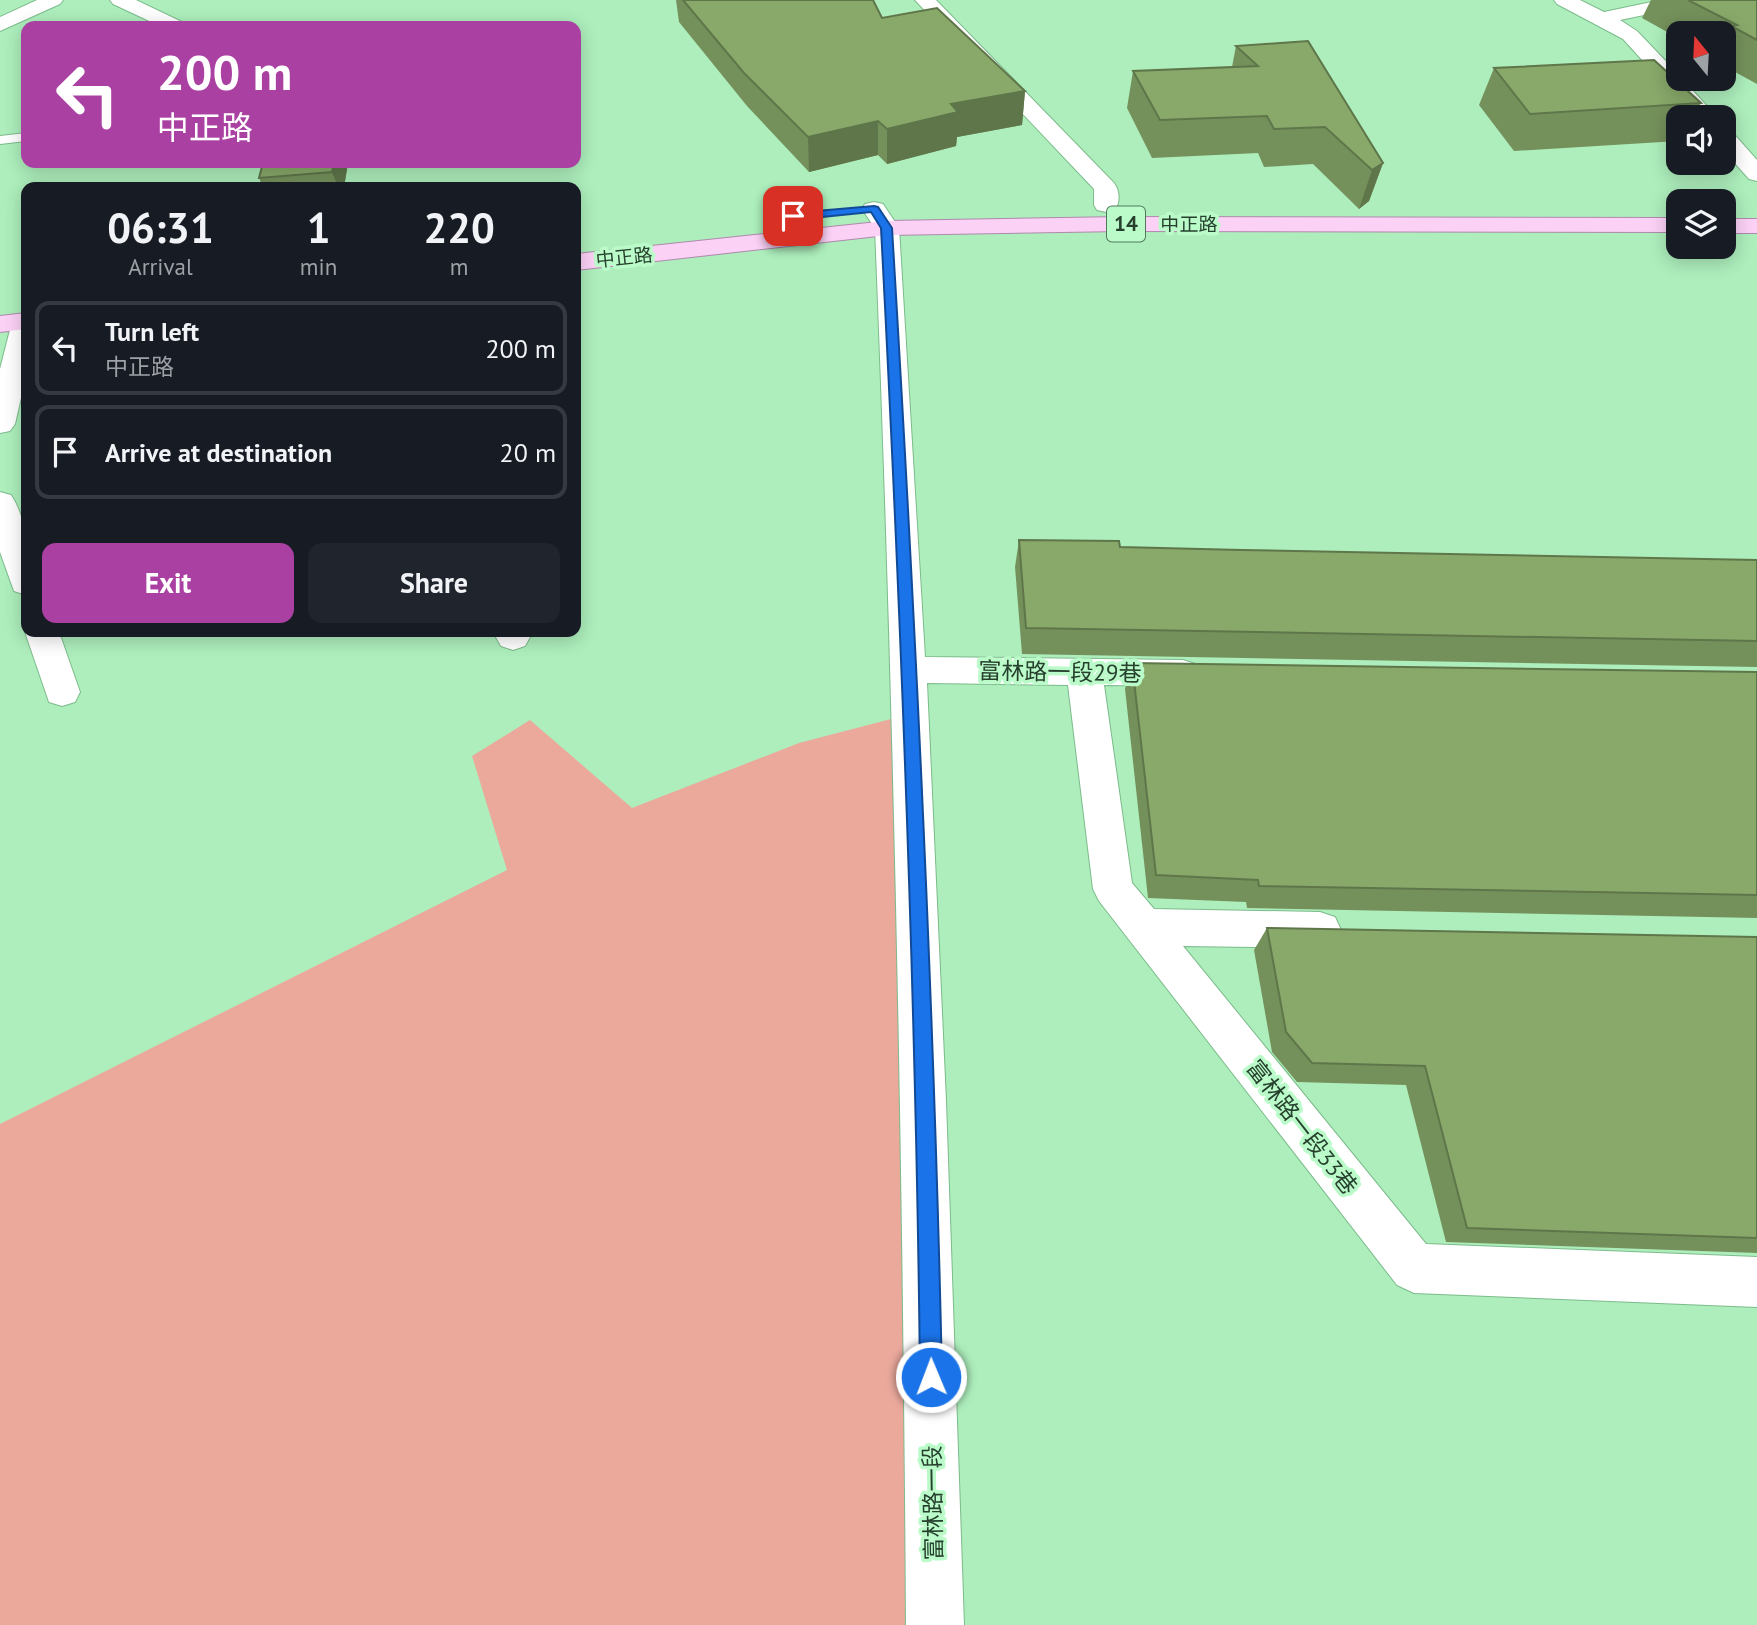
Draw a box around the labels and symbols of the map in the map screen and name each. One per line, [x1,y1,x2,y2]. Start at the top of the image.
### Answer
north arrow [1666,21,1736,91]
pin [763,186,823,246]
road number: 14 [1107,206,1145,242]
street label: 中正路 [1160,212,1218,236]
street label: 中正路 [594,242,654,272]
street label: 富林路一段29巷 [978,656,1142,687]
street label: 富林路一段33巷 [1241,1054,1364,1200]
position arrow [894,1340,968,1414]
street label: 富林路一段 [917,1445,948,1561]

